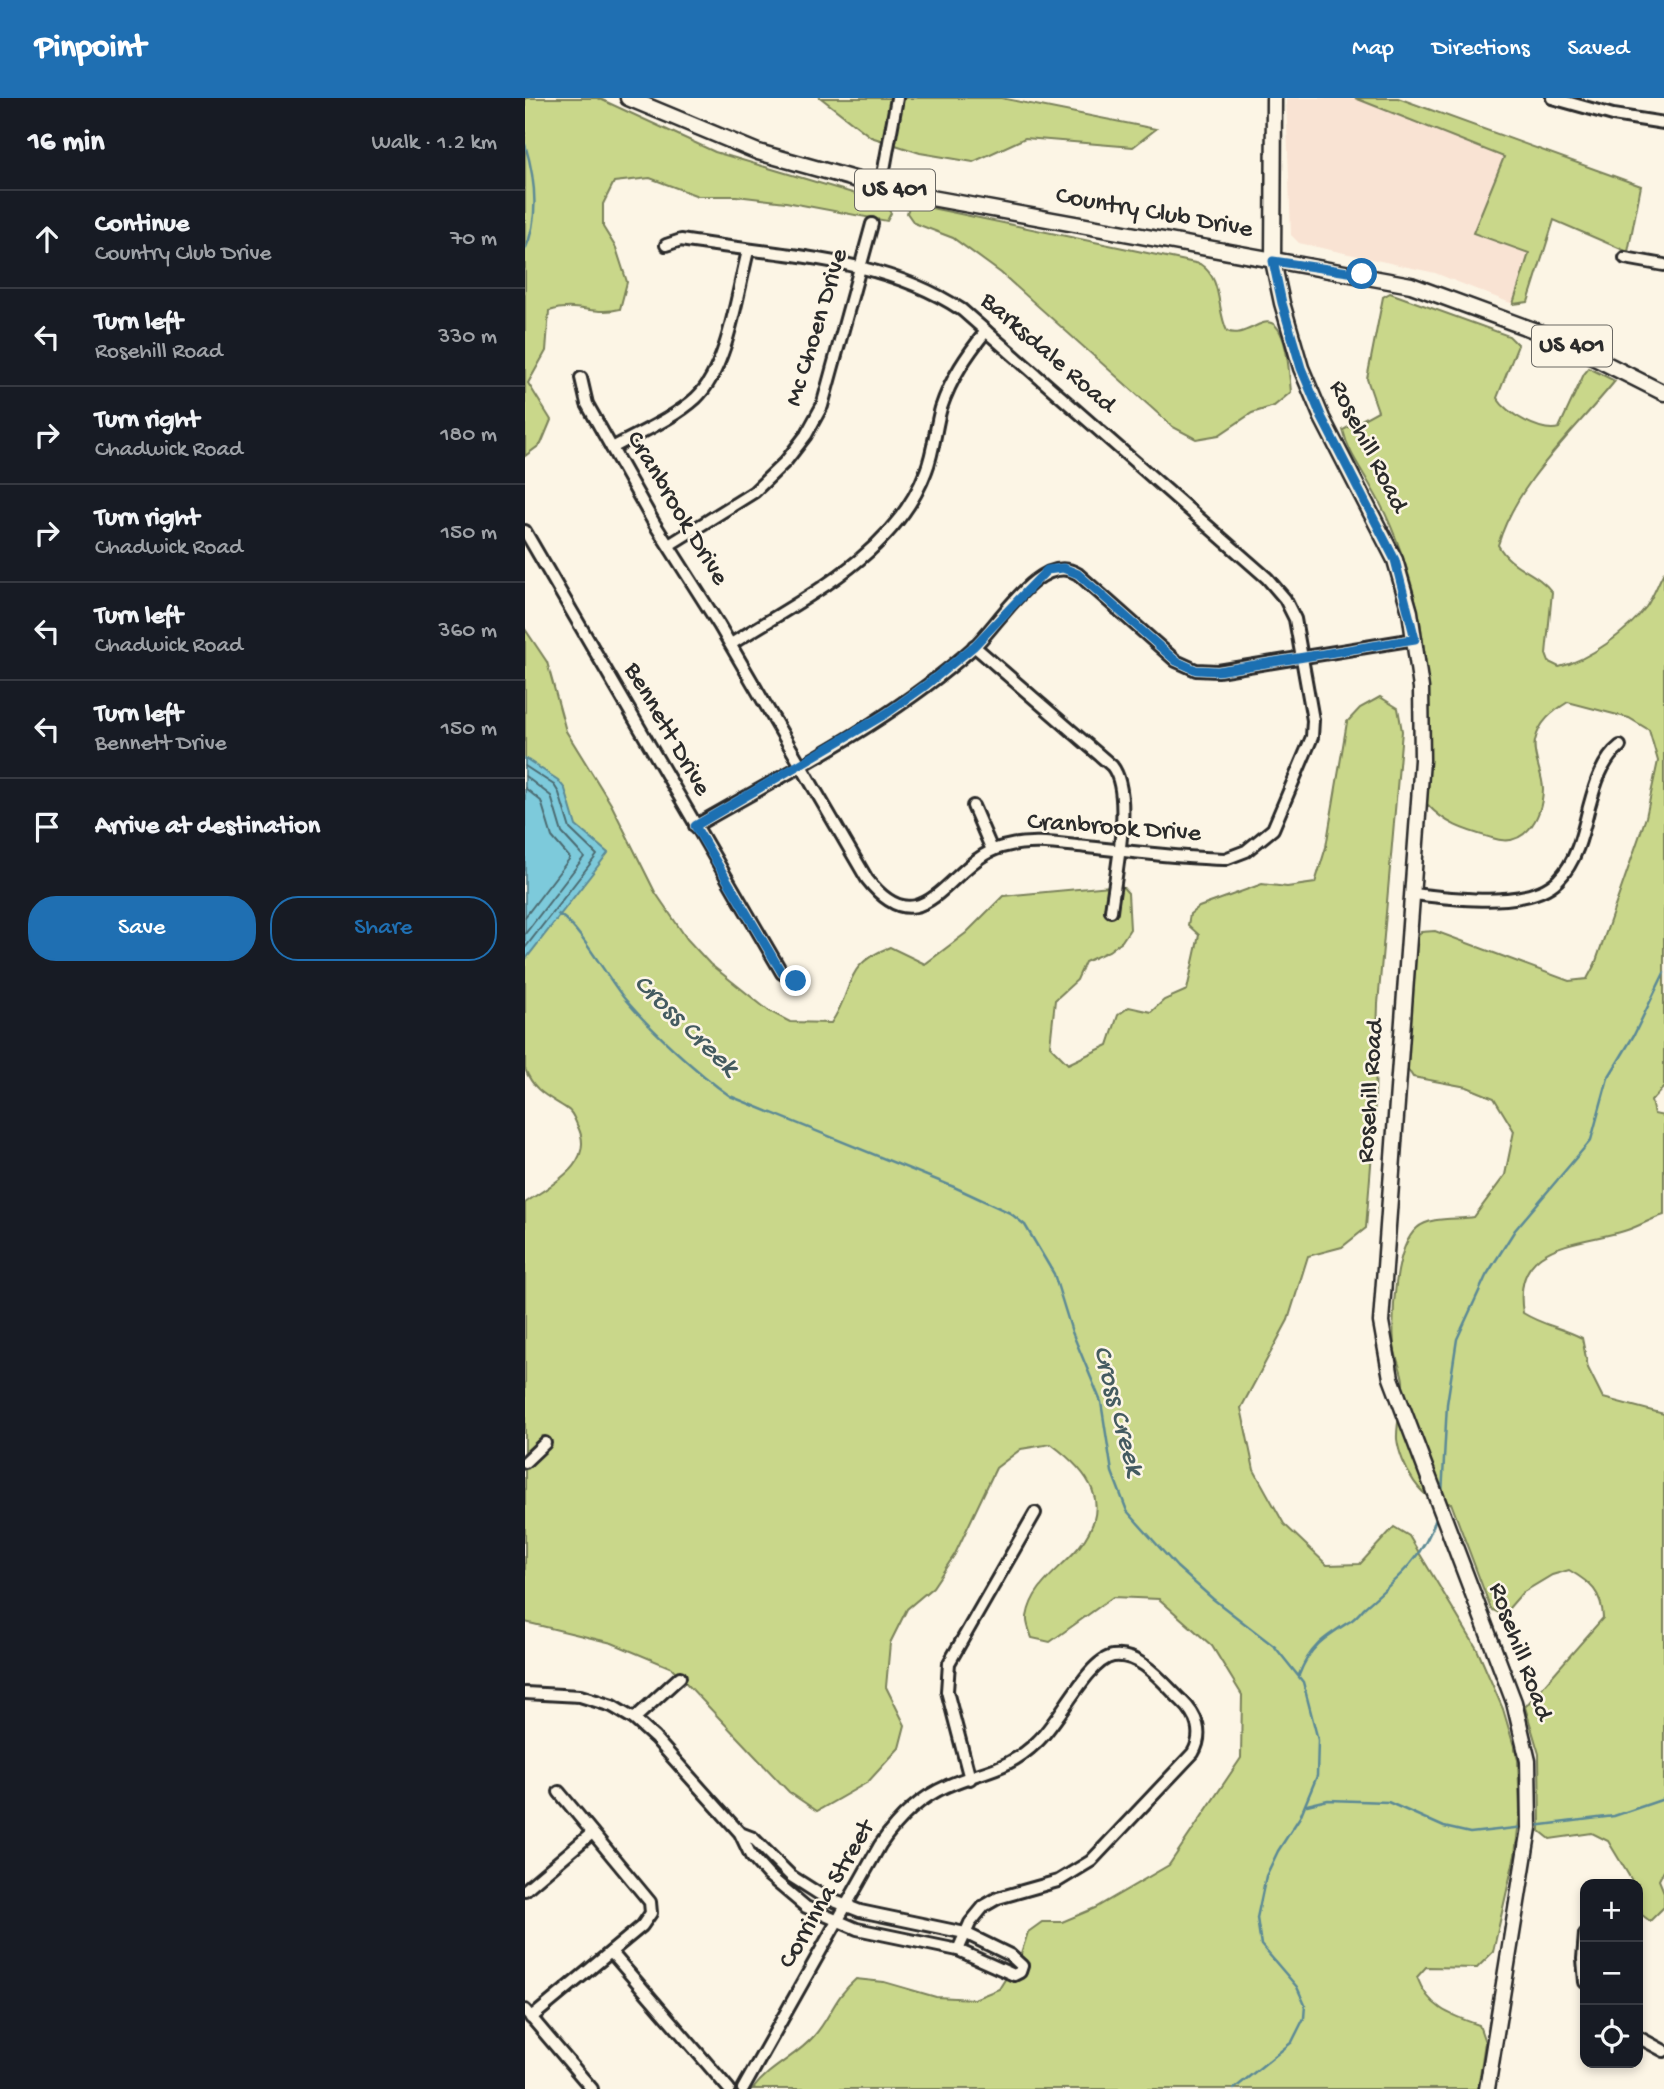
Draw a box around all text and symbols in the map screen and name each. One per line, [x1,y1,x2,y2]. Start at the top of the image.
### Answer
text: Pinpoint [35,30,146,68]
text: Map [1352,35,1394,64]
text: Directions [1432,35,1530,64]
text: Saved [1568,35,1629,64]
text: 16 min [28,126,104,161]
text: Walk · 1.2 km [371,130,497,157]
road number: US 401 [855,170,935,210]
street label: Country Club Drive [1053,181,1255,247]
text: Continue [95,210,189,241]
icon: ahead [28,220,66,258]
text: 70 m [450,226,497,253]
text: Country Club Drive [95,241,271,268]
street label: Mc Choen Drive [779,245,857,411]
route start [1346,258,1377,289]
street label: Barksdale Road [972,286,1123,423]
text: Turn left [95,308,183,339]
icon: left [28,318,66,356]
text: 330 m [438,324,497,351]
road number: US 401 [1532,326,1612,366]
text: Rosehill Road [95,339,222,366]
street label: Rosehill Road [1320,376,1414,520]
text: Turn right [95,406,199,437]
icon: right [28,416,66,454]
text: 180 m [440,422,497,449]
street label: Cranbrook Drive [618,426,735,592]
text: Chadwick Road [95,437,243,464]
text: Turn right [95,504,199,535]
icon: right [28,514,66,552]
text: 150 m [441,520,497,547]
text: Chadwick Road [95,535,243,562]
text: Turn left [95,602,183,633]
icon: left [28,612,66,650]
text: 360 m [439,618,497,645]
text: Chadwick Road [95,633,243,660]
street label: Bennett Drive [615,657,717,803]
text: Turn left [95,700,183,731]
icon: left [28,710,66,748]
text: 150 m [441,716,497,743]
text: Bennett Drive [95,731,227,758]
street label: Cranbrook Drive [1026,807,1203,851]
icon: arrive [28,808,66,846]
text: Arrive at destination [95,812,320,843]
button: Save [28,896,256,961]
button: Share [270,896,497,961]
route end [780,965,811,996]
water label: Cross Creek [626,968,746,1086]
street label: Rosehill Road [1352,1016,1393,1164]
water label: Cross Creek [1084,1342,1151,1482]
street label: Rosehill Road [1480,1579,1559,1727]
street label: Corrinna Street [773,1813,884,1975]
map controls [1580,1879,1643,2068]
button: + [1580,1879,1643,1942]
button: − [1580,1942,1643,2005]
button: locate [1580,2005,1643,2068]

